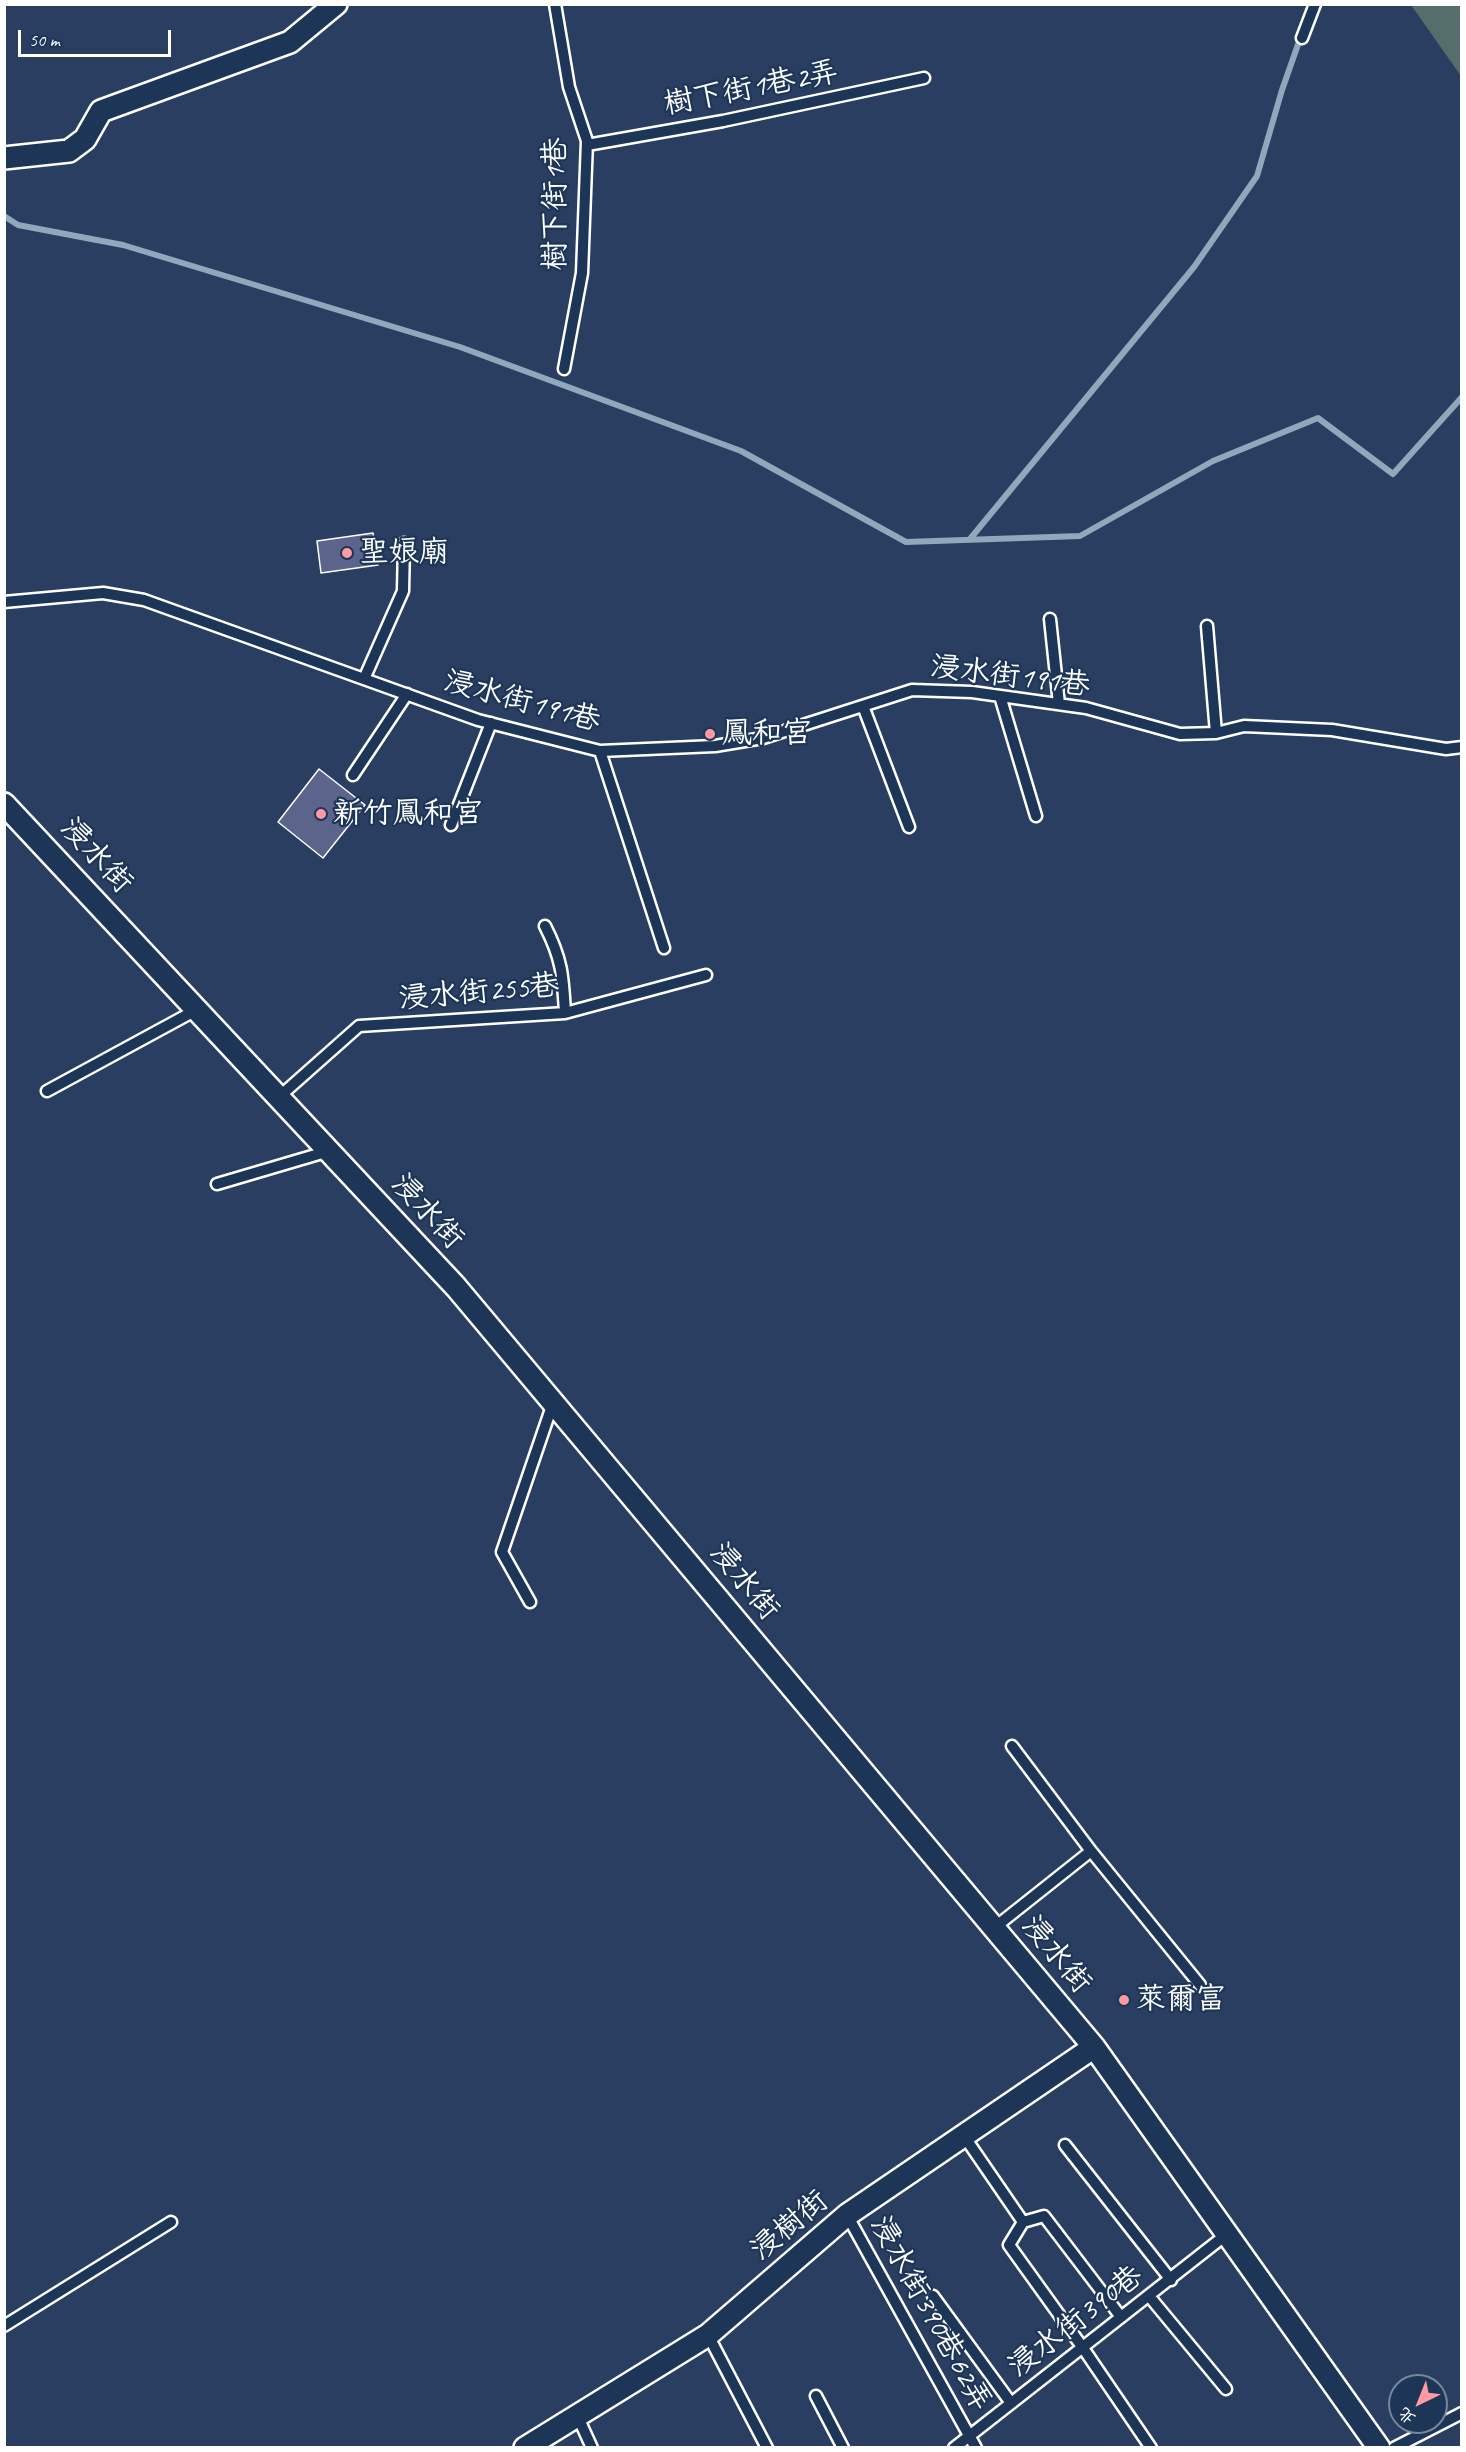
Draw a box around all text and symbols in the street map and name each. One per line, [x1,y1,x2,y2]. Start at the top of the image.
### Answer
scale bar [21,18,174,56]
text: 50 m [29,29,60,51]
street label: 樹下街1巷2弄 [661,54,841,124]
street label: 樹下街1巷 [538,137,574,271]
place label: 聖娘廟 [359,535,449,571]
marker: 聖娘廟 [340,546,354,560]
street label: 浸水街191巷 [928,649,1092,705]
street label: 浸水街191巷 [440,664,604,740]
place label: 鳳和宮 [722,716,812,752]
marker: 鳳和宮 [703,727,717,741]
place label: 新竹鳳和宮 [333,796,483,832]
marker: 新竹鳳和宮 [314,807,328,821]
street label: 浸水街 [52,811,140,901]
street label: 浸水街255巷 [397,968,561,1018]
street label: 浸水街 [383,1167,471,1257]
street label: 浸水街 [701,1536,787,1628]
street label: 浸水街 [1013,1909,1099,2001]
place label: 萊爾富 [1136,1982,1226,2018]
marker: 萊爾富 [1117,1993,1131,2007]
street label: 浸樹街 [744,2183,836,2269]
street label: 浸水街390巷62弄 [862,2210,998,2418]
street label: 浸水街390巷 [1002,2258,1150,2386]
north arrow [1388,2374,1448,2434]
text: 北 [1394,2403,1420,2428]

